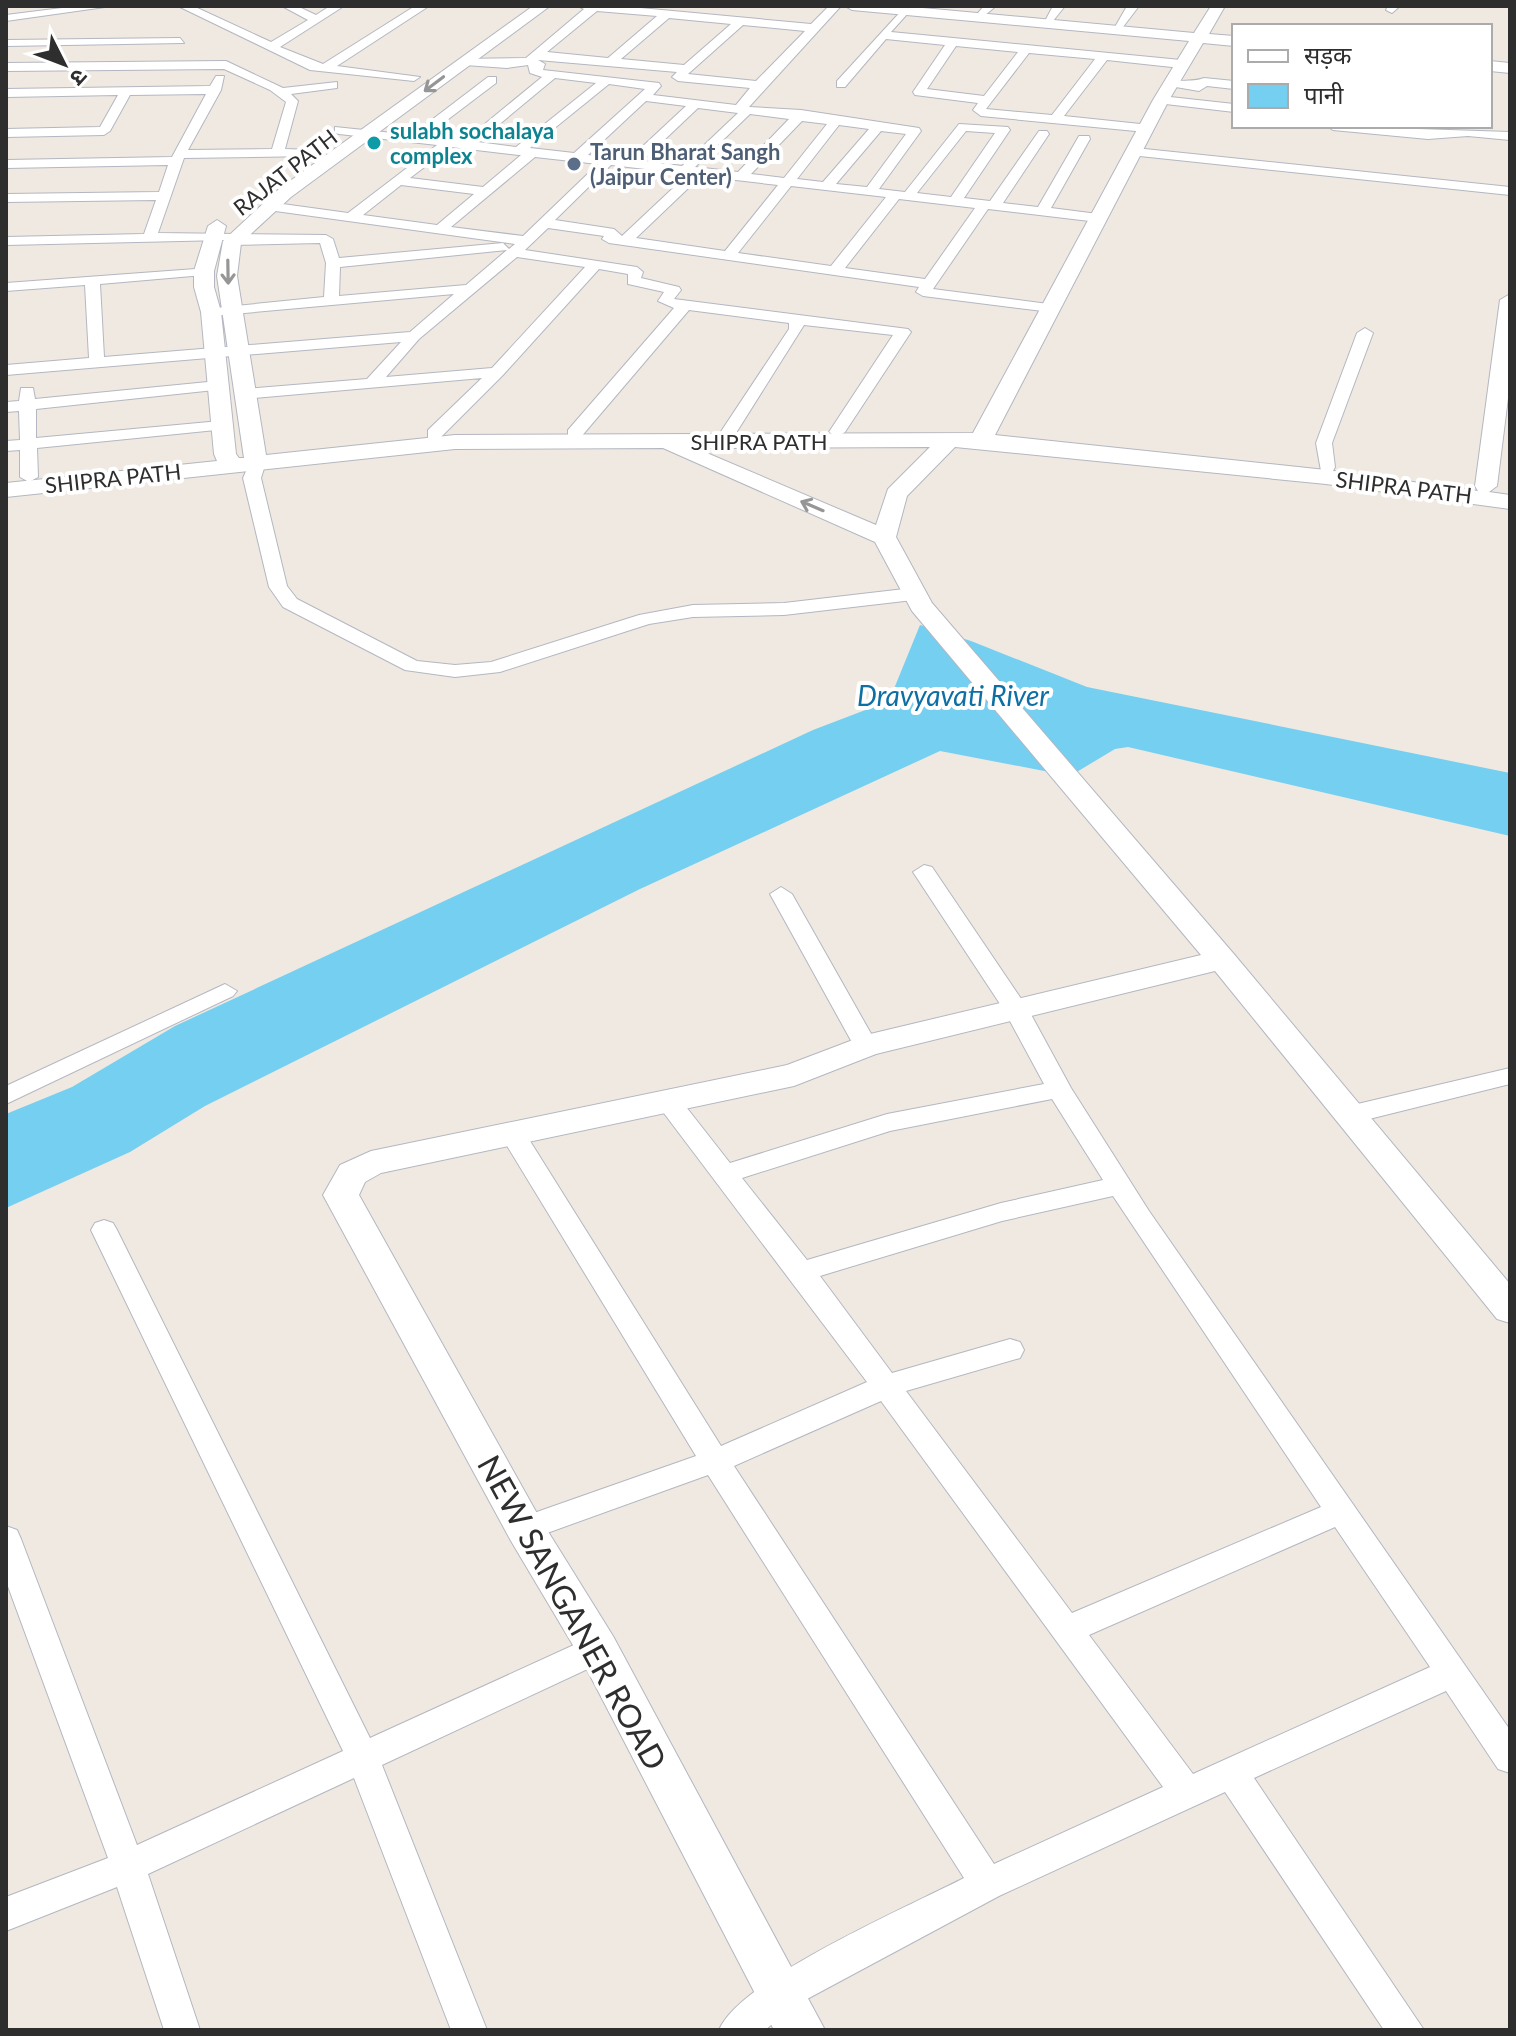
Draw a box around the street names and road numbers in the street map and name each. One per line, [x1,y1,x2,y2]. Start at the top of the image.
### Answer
street label: RAJAT PATH [228,123,342,221]
street label: SHIPRA PATH [691,428,827,455]
street label: SHIPRA PATH [44,457,182,499]
street label: SHIPRA PATH [1334,465,1474,509]
street label: NEW SANGANER ROAD [470,1448,676,1776]

